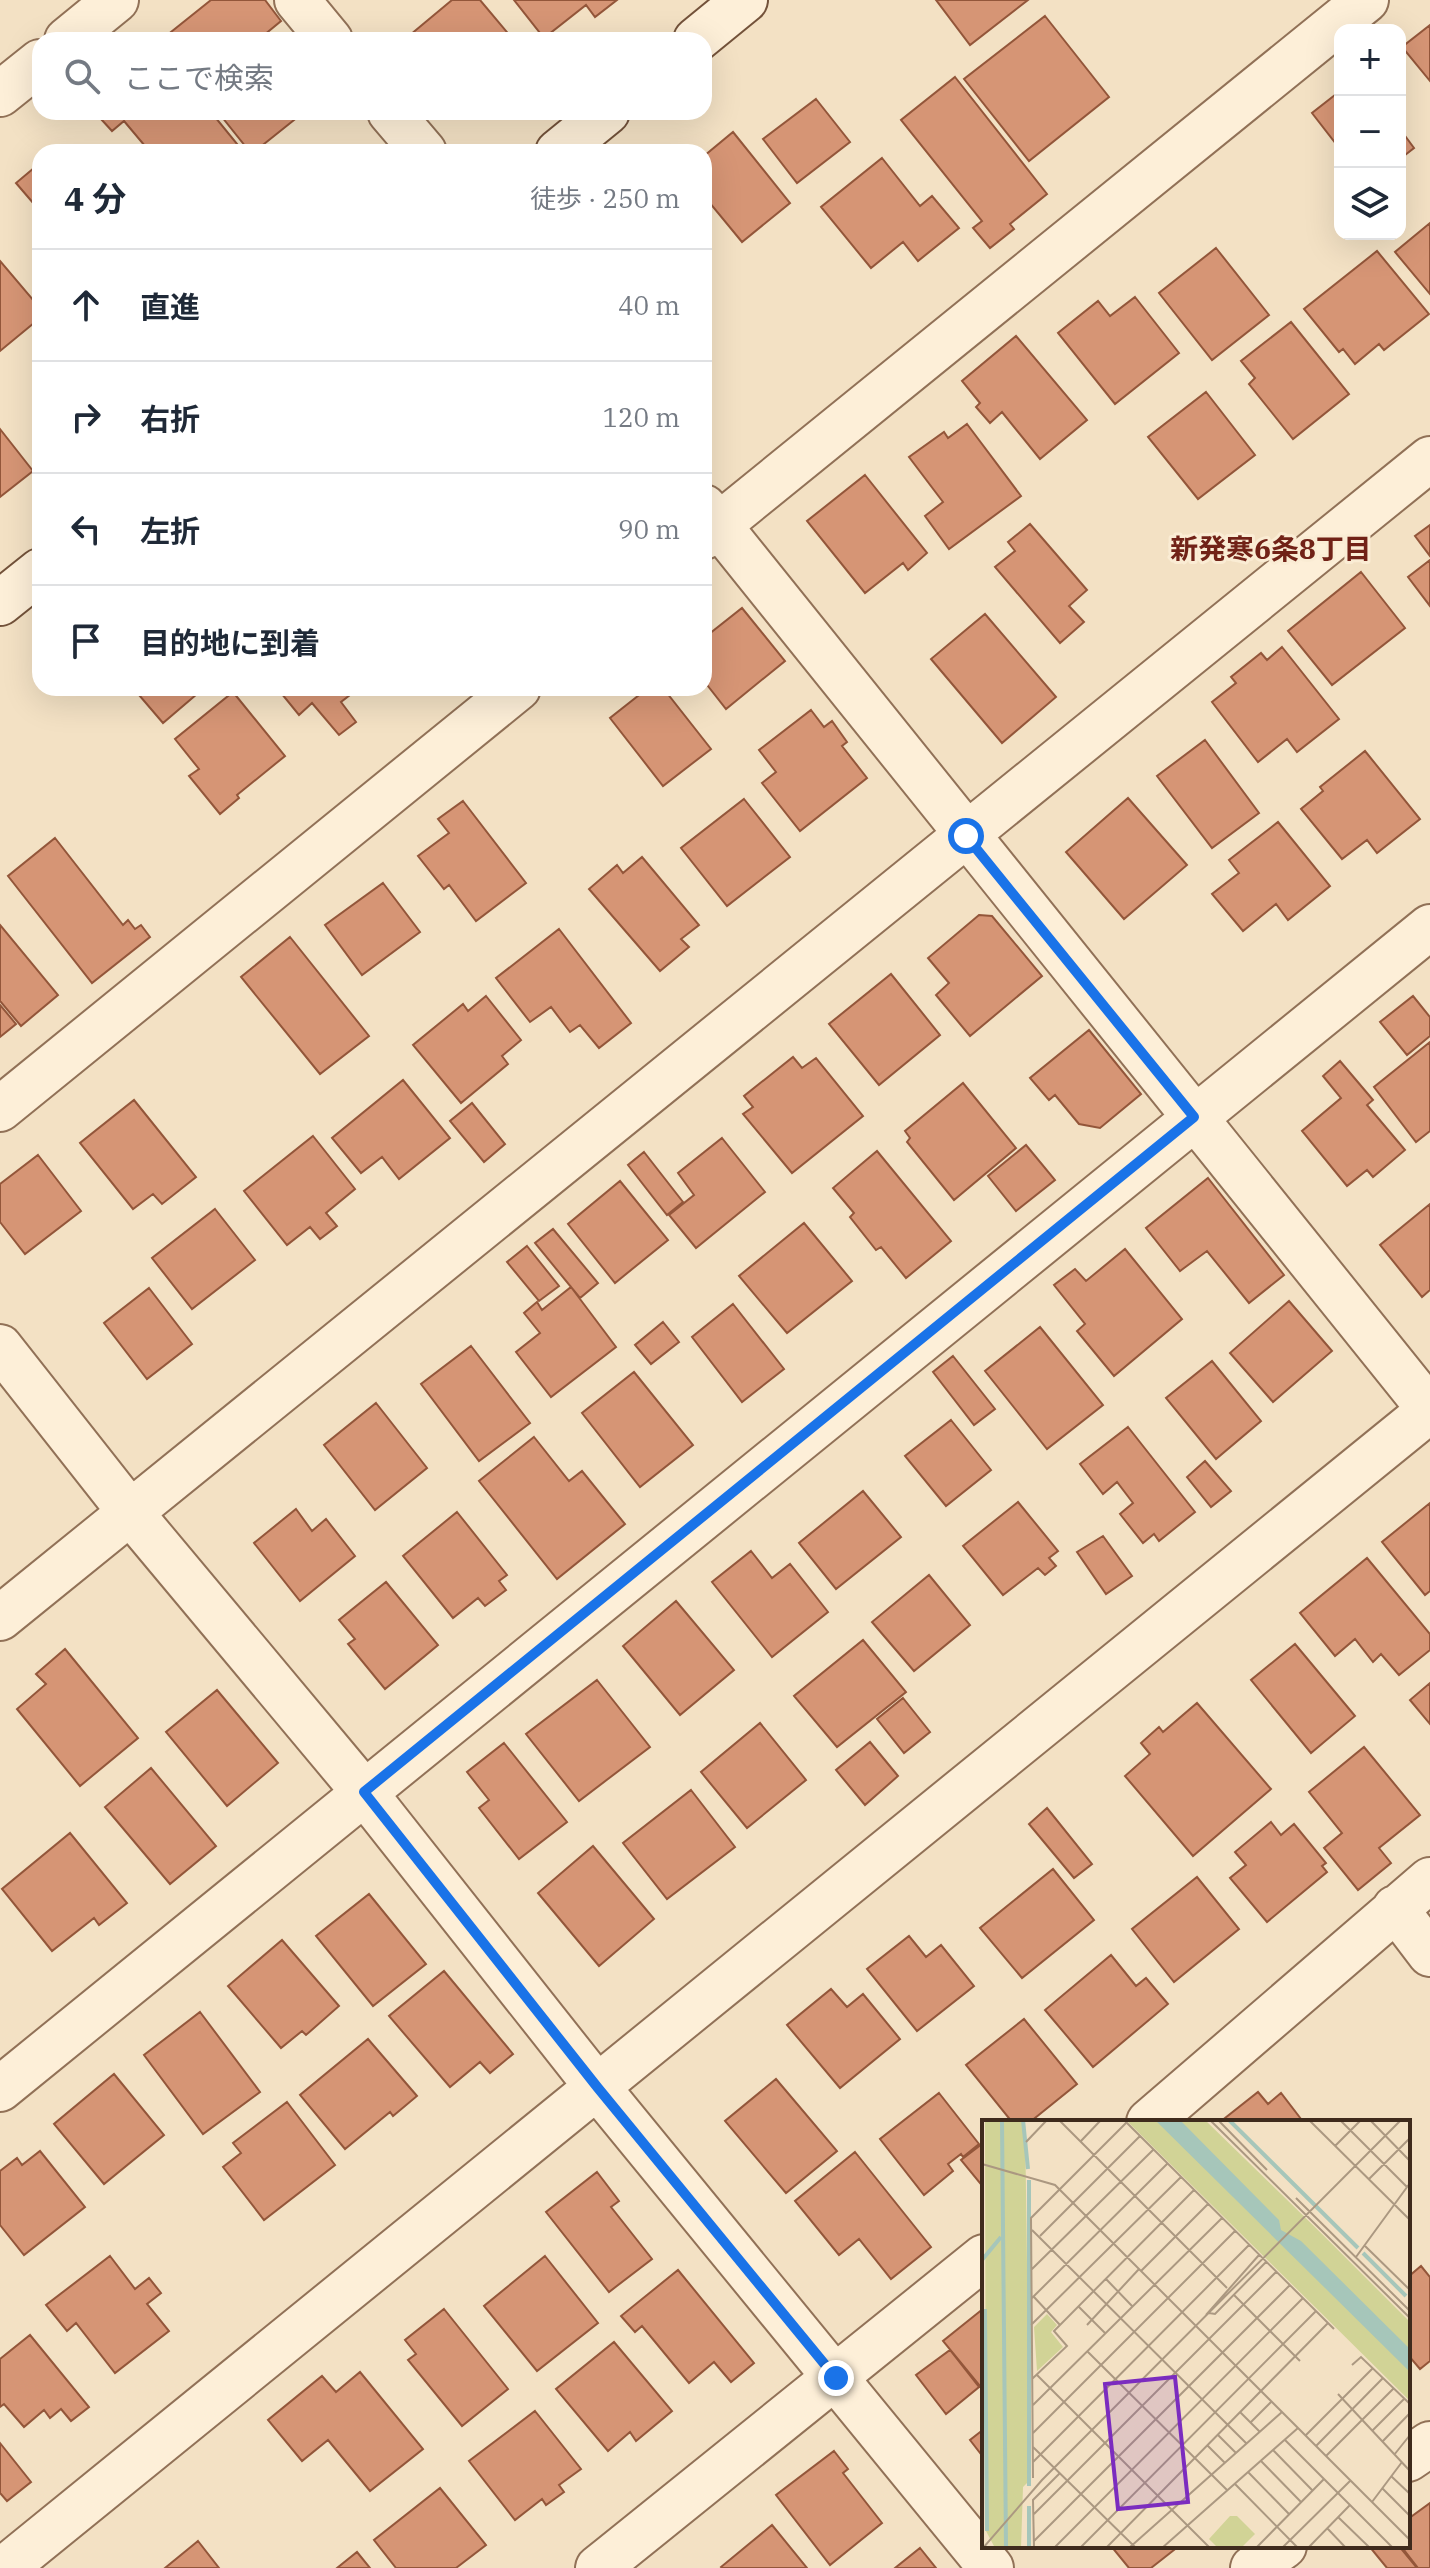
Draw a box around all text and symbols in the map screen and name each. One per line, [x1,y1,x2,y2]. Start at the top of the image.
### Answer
map controls [1334,24,1406,240]
button: + [1334,24,1406,96]
search box [32,32,712,120]
icon: search [60,54,104,98]
text: ここで検索 [124,58,274,97]
button: − [1334,96,1406,168]
button: layers [1334,168,1406,240]
text: 4 分 [64,176,126,220]
text: 徒歩 · 250 m [530,181,680,215]
icon: ahead [64,283,108,327]
text: 直進 [140,287,200,326]
text: 40 m [618,288,680,322]
icon: right [64,395,108,439]
text: 右折 [140,399,200,438]
text: 120 m [602,400,680,434]
icon: left [64,507,108,551]
text: 左折 [140,511,200,550]
text: 90 m [618,512,680,546]
district label: 新発寒6条8丁目 [1170,530,1372,567]
icon: arrive [64,619,108,663]
text: 目的地に到着 [140,623,320,662]
route start [948,818,984,854]
inset map [982,2120,1410,2548]
route end [818,2360,854,2396]

